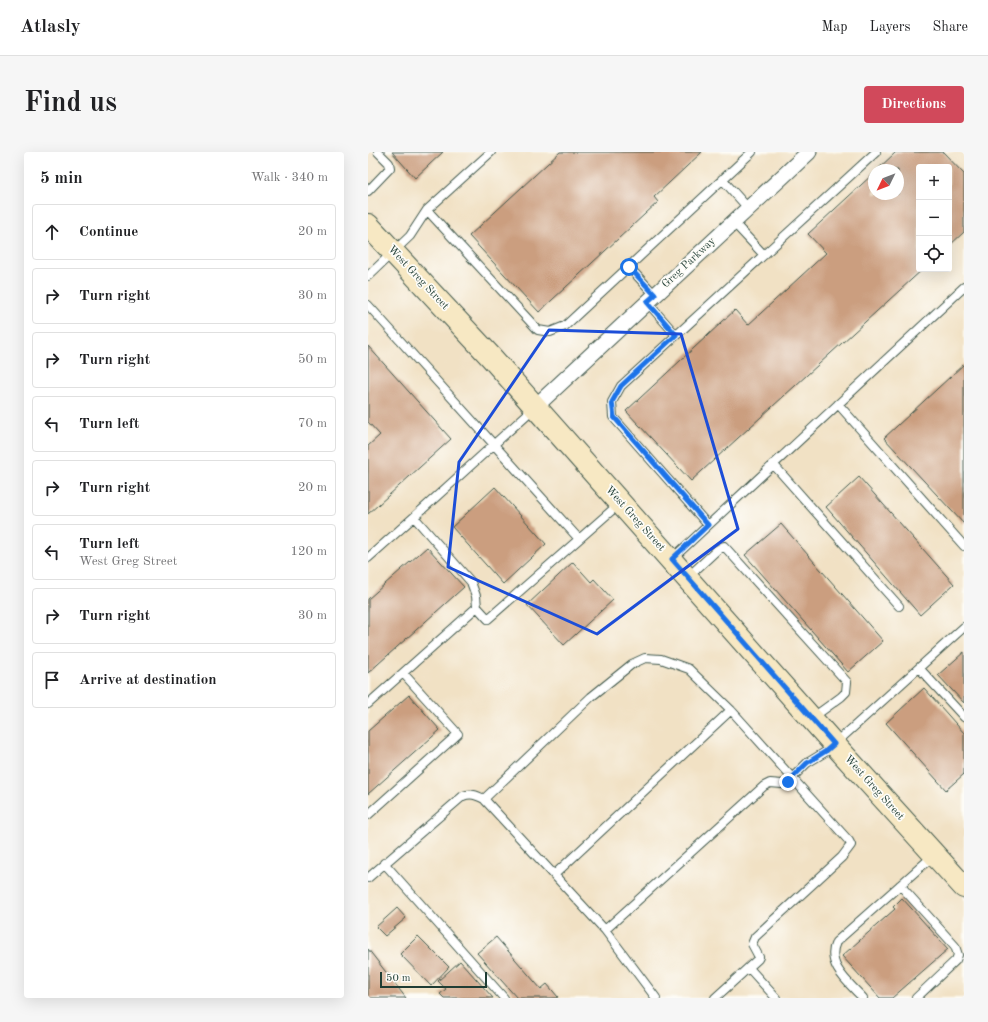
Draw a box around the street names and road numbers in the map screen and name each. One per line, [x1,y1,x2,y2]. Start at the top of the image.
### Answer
street label: Greg Parkway [660,236,718,290]
street label: West Greg Street [386,244,450,312]
street label: West Greg Street [603,484,667,554]
street label: West Greg Street [842,753,906,823]

